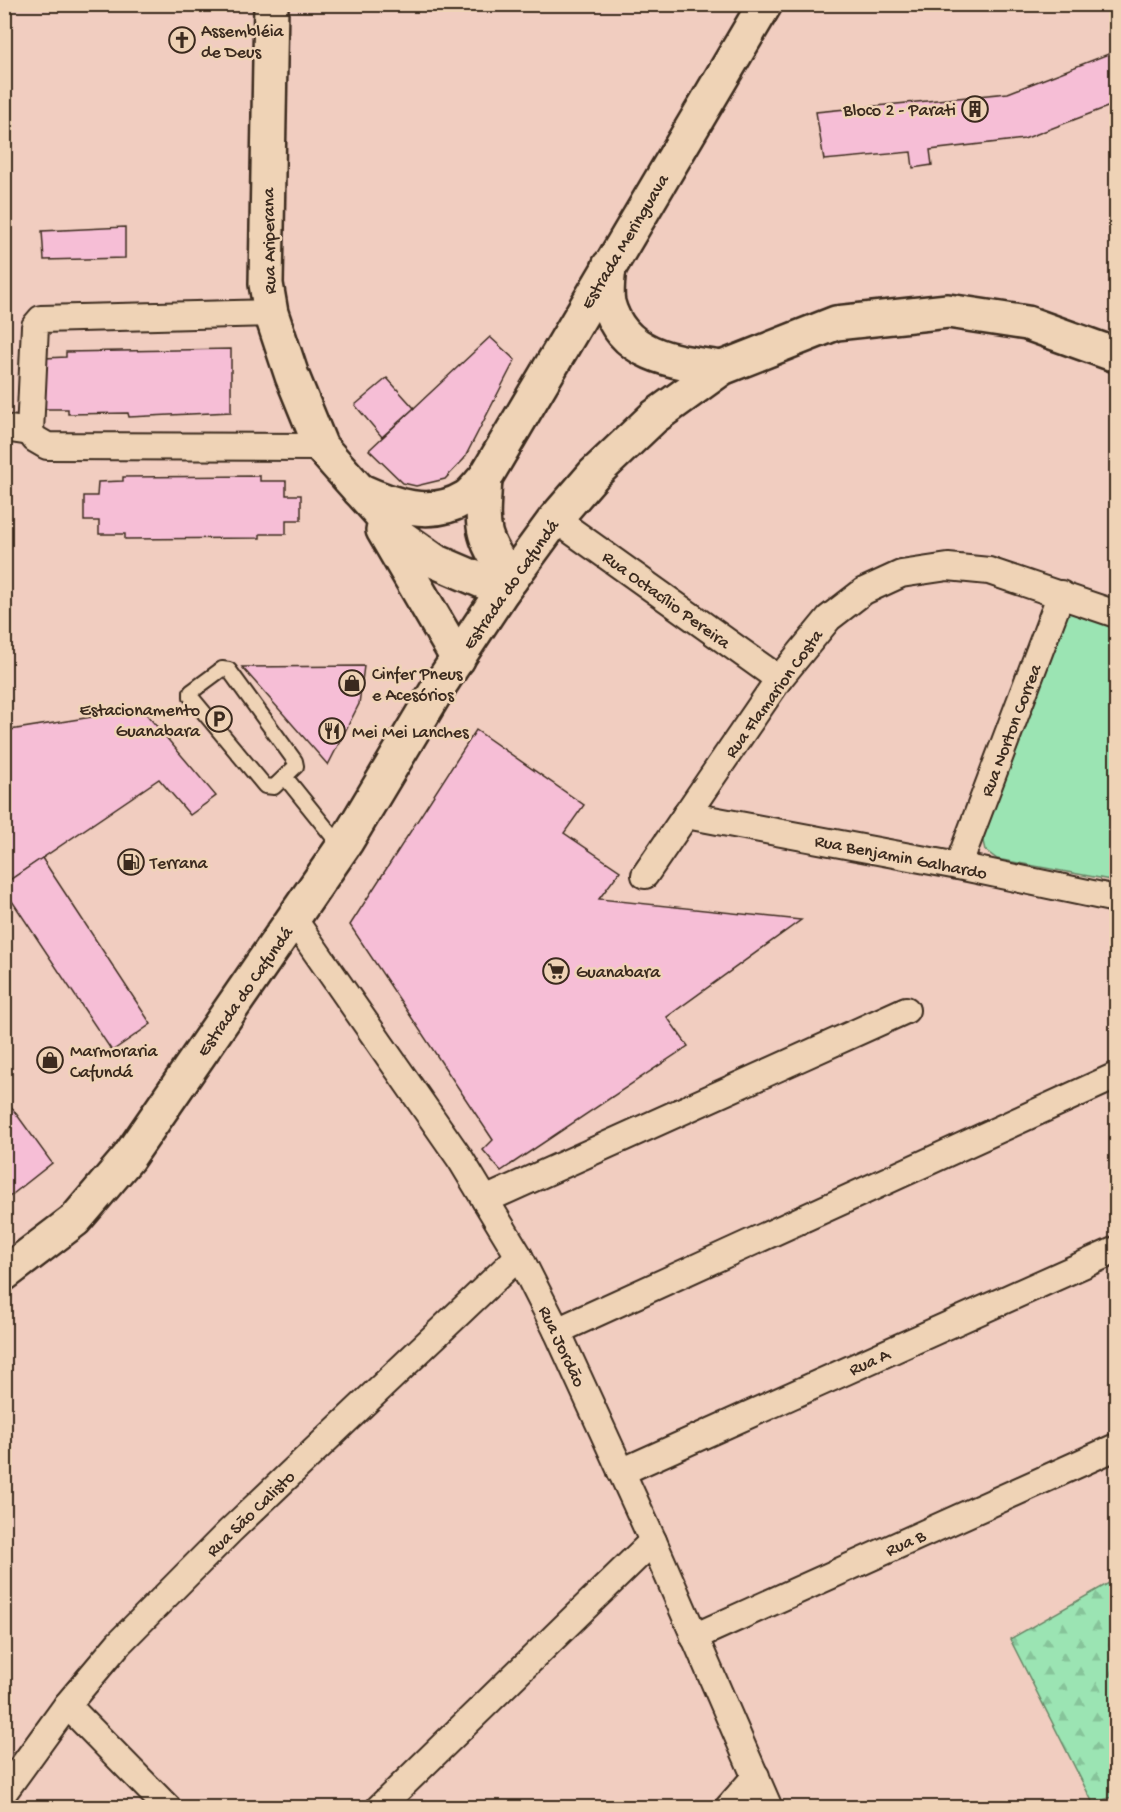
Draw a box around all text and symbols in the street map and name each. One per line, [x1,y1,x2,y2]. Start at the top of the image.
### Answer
place label: Assembléia de Deus [201,22,285,64]
church icon: Assembléia de Deus [167,25,197,55]
building icon: Bloco 2 - Parati [960,94,990,124]
place label: Bloco 2 - Parati [842,101,956,122]
street label: Estrada Meringuava [578,170,675,314]
street label: Rua Ariperana [259,187,282,294]
street label: Estrada do Cafundá [459,516,565,654]
street label: Rua Octacílio Pereira [597,548,734,655]
street label: Rua Flamarion Costa [721,625,829,763]
street label: Rua Norton Correa [977,661,1048,800]
place label: Cinfer Pneus e Acesórios [372,665,464,707]
shop icon: Cinfer Pneus e Acesórios [337,668,367,698]
place label: Estacionamento Guanabara [80,701,201,743]
parking icon: Estacionamento Guanabara [204,704,234,734]
restaurant icon: Mei Mei Lanches [317,716,347,746]
place label: Mei Mei Lanches [352,723,470,744]
street label: Rua Benjamin Galhardo [813,831,988,885]
fuel station icon: Terrana [116,847,146,877]
place label: Terrana [149,854,209,875]
street label: Estrada do Cafundá [193,923,299,1061]
supermarket icon: Guanabara [541,956,571,986]
place label: Guanabara [576,963,661,984]
place label: Marmoraria Cafundá [70,1042,159,1084]
shop icon: Marmoraria Cafundá [35,1045,65,1075]
street label: Rua Jordão [533,1303,589,1391]
street label: Rua A [846,1344,895,1382]
street label: Rua São Calisto [203,1467,300,1562]
street label: Rua B [883,1526,930,1562]

